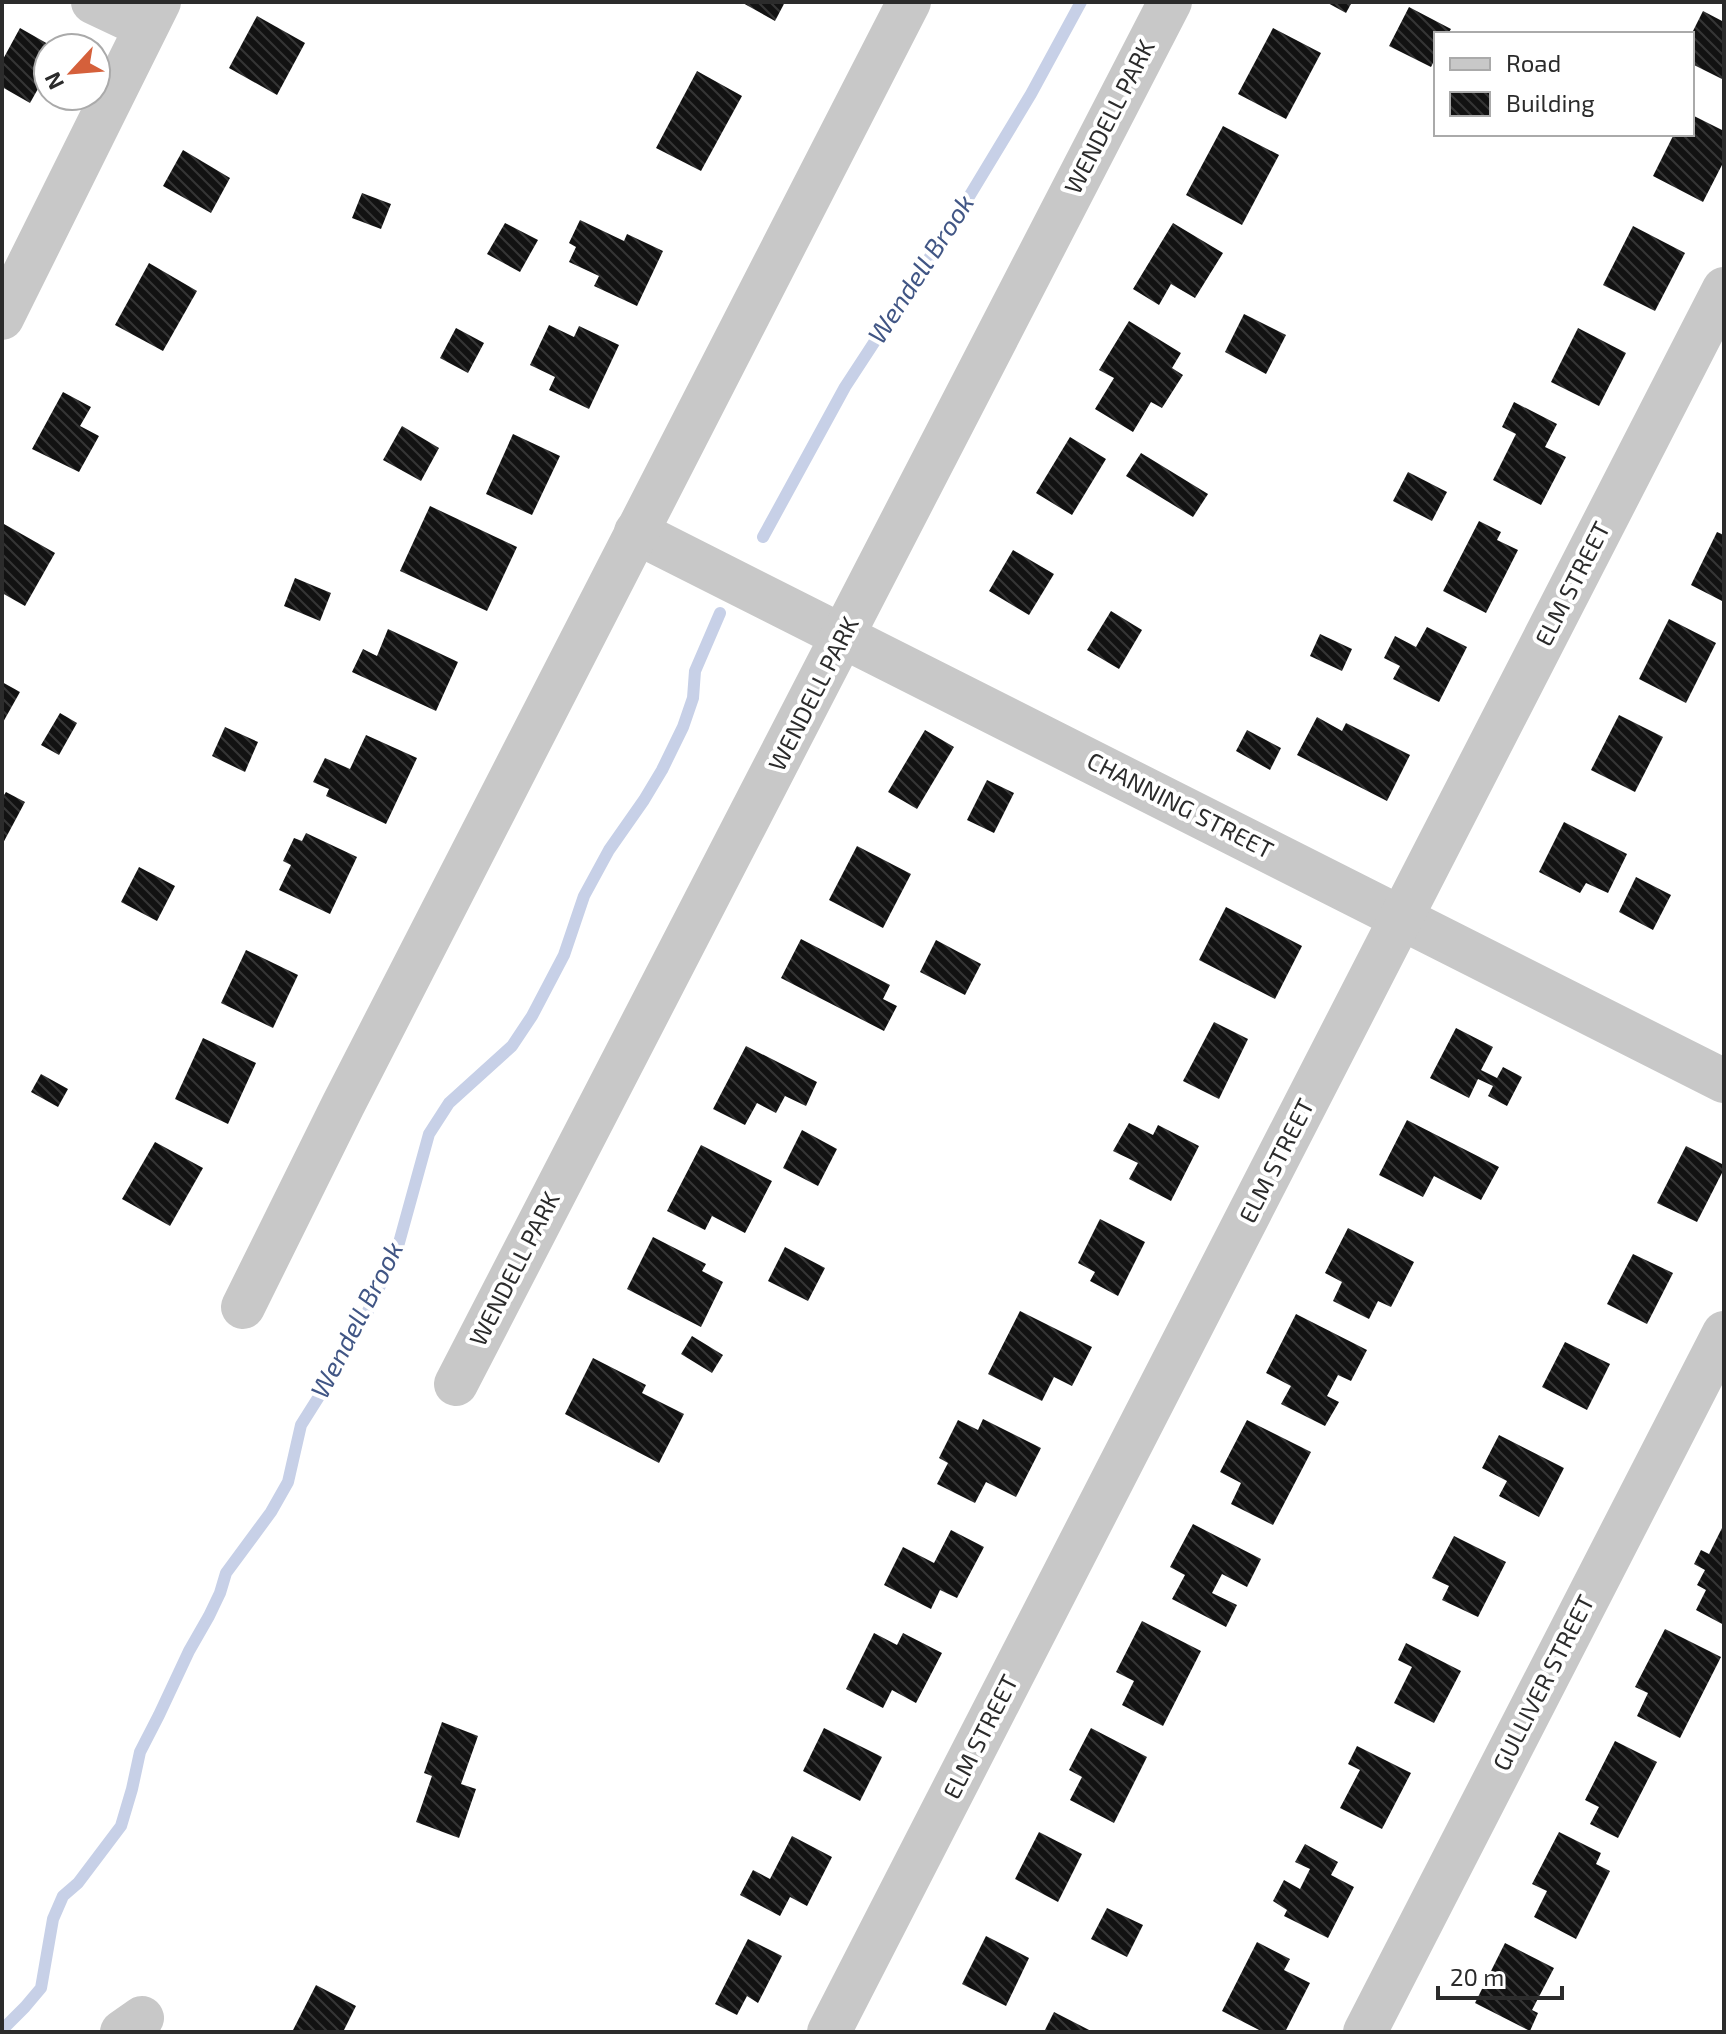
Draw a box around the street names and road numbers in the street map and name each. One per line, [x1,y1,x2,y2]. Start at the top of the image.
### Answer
street label: WENDELL PARK [1057,34,1160,198]
street label: ELM STREET [1528,516,1615,650]
street label: WENDELL PARK [761,611,864,775]
street label: CHANNING STREET [1083,745,1279,864]
street label: ELM STREET [1232,1093,1319,1227]
street label: WENDELL PARK [462,1186,565,1350]
street label: GULLIVER STREET [1486,1590,1599,1775]
street label: ELM STREET [936,1669,1023,1803]

